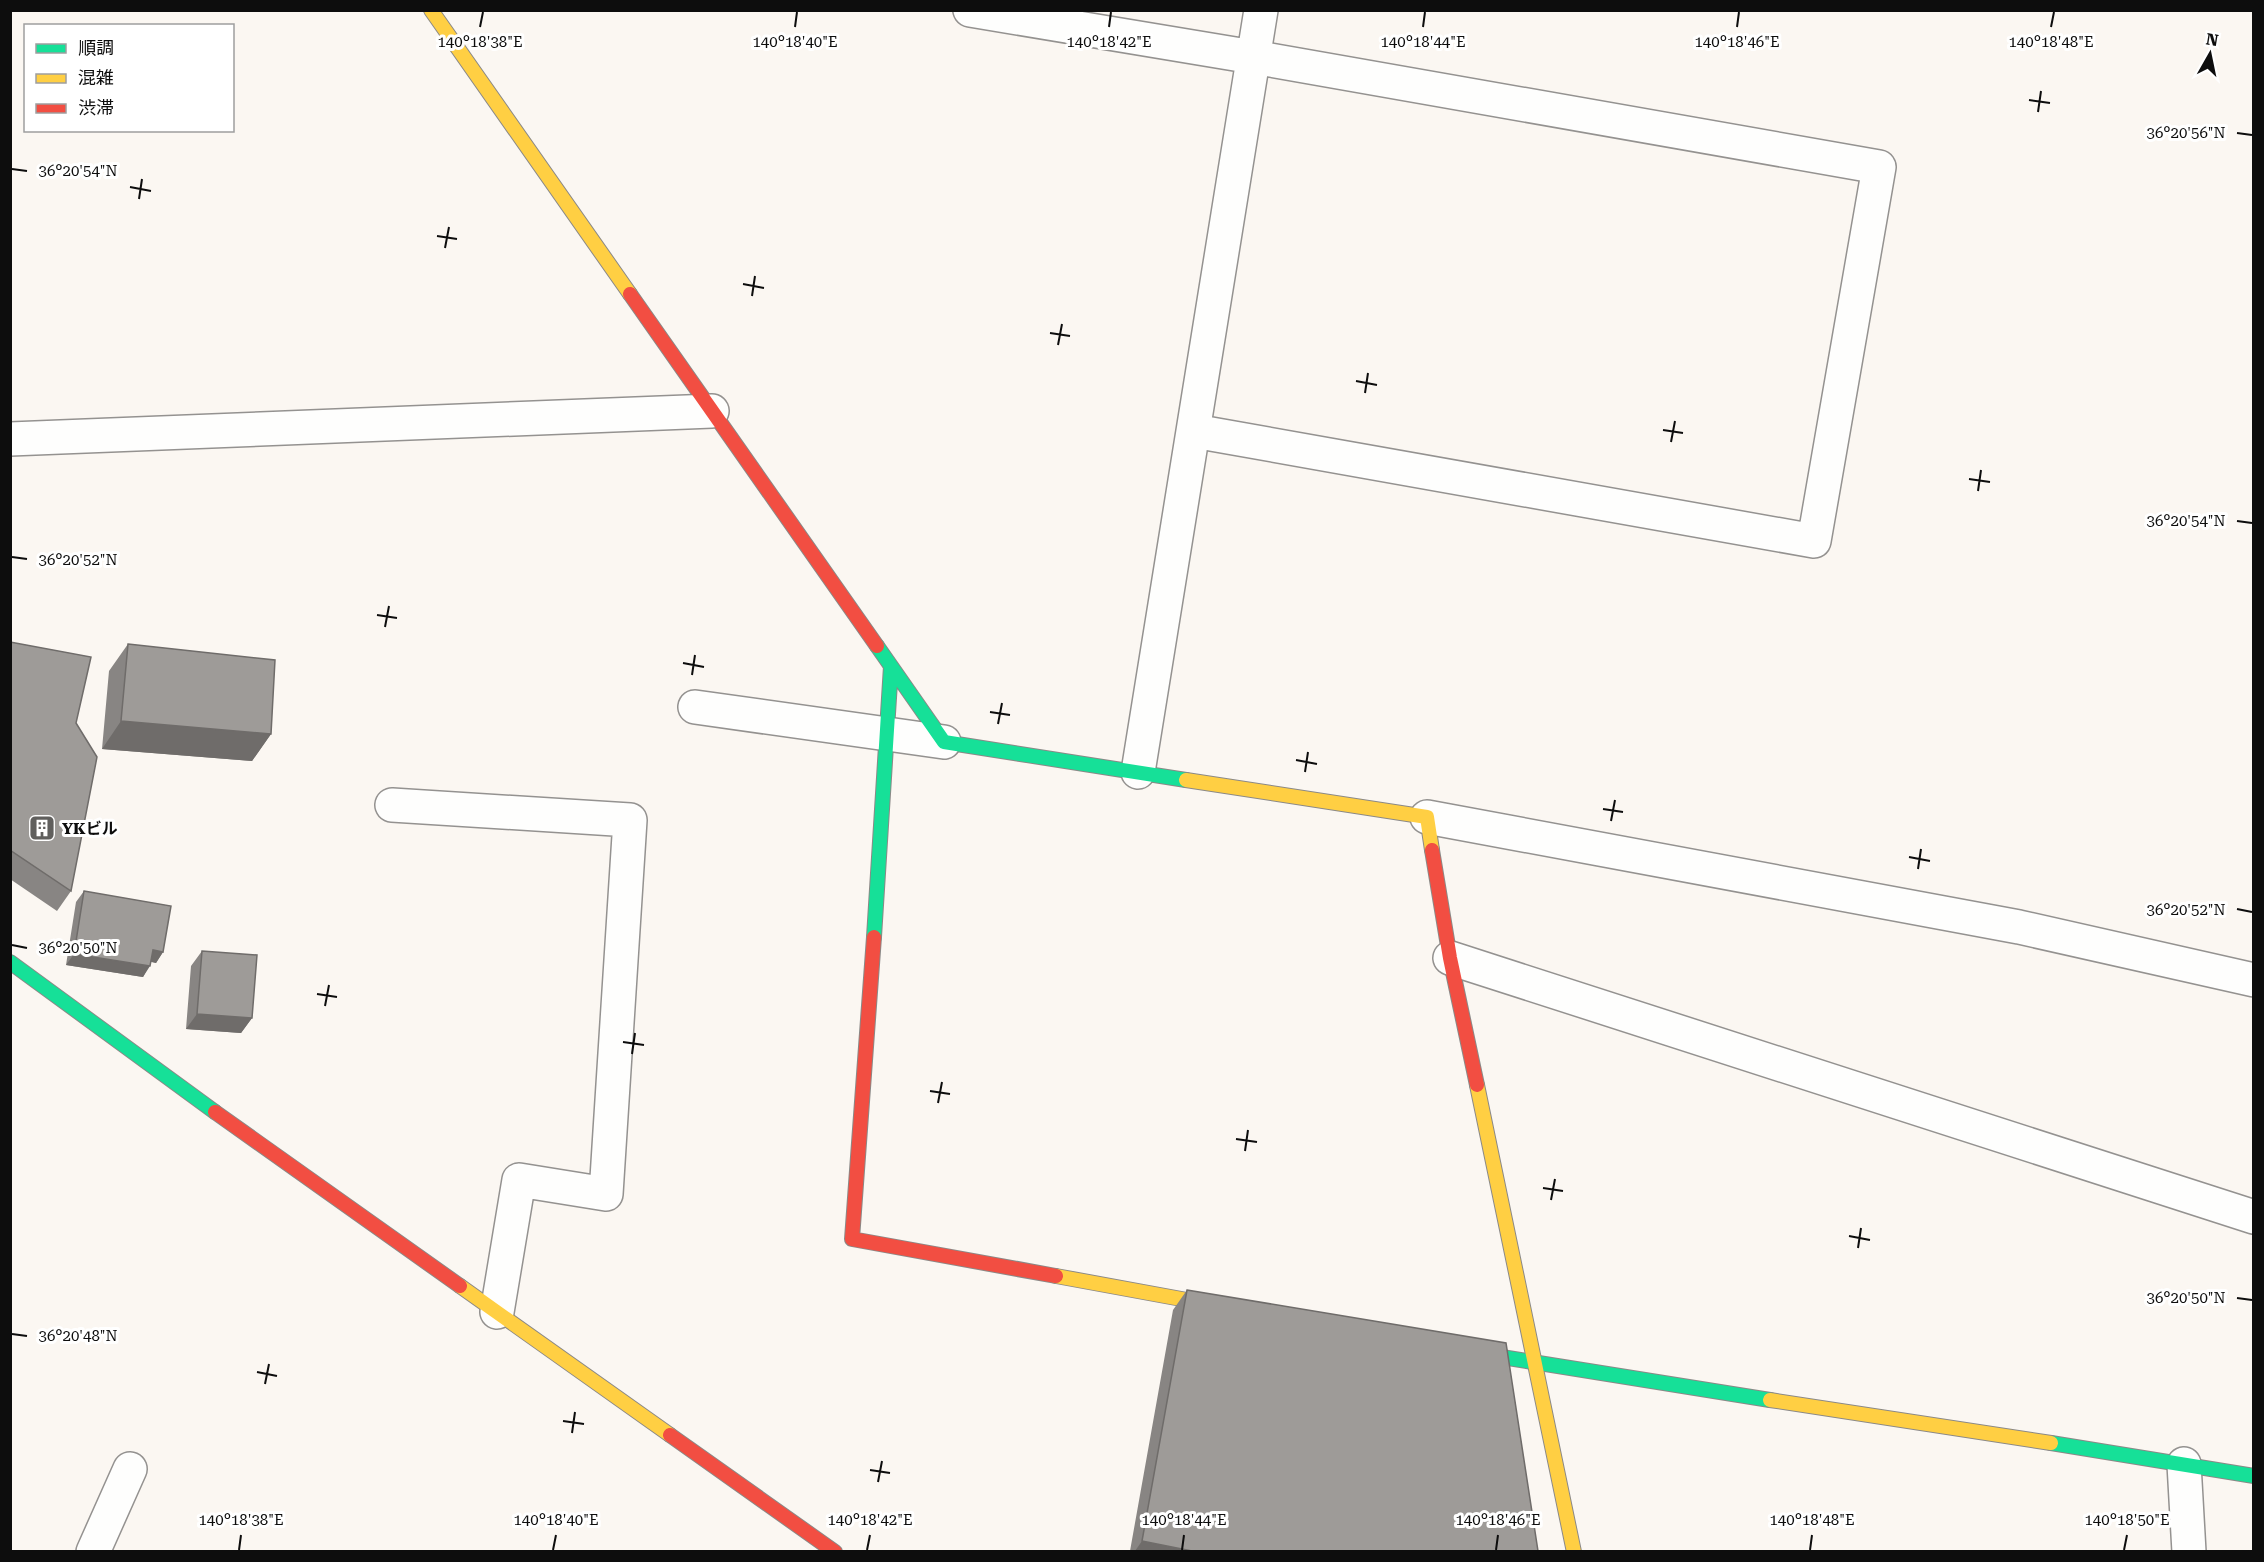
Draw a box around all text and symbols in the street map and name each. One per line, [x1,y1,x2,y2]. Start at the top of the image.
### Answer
legend [24,24,234,132]
north arrow [2180,24,2240,84]
text: N [2205,29,2220,50]
text: 140°18'38"E [437,33,523,51]
text: 140°18'40"E [752,33,838,51]
text: 140°18'42"E [1066,33,1152,51]
text: 140°18'44"E [1380,33,1466,51]
text: 140°18'46"E [1694,33,1780,51]
text: 140°18'48"E [2008,33,2094,51]
text: 順調 [78,37,114,58]
text: 混雑 [78,67,114,88]
text: 渋滞 [78,97,114,118]
text: 36°20'56"N [2146,124,2226,142]
text: 36°20'54"N [38,162,118,180]
text: 36°20'54"N [2146,512,2226,530]
text: 36°20'52"N [38,551,118,569]
building icon: YKビル [27,813,57,843]
place label: YKビル [62,819,118,838]
text: 36°20'52"N [2146,901,2226,919]
text: 36°20'50"N [38,939,118,957]
text: 36°20'50"N [2146,1289,2226,1307]
text: 36°20'48"N [38,1327,118,1345]
text: 140°18'38"E [198,1511,284,1529]
text: 140°18'40"E [513,1511,599,1529]
text: 140°18'42"E [827,1511,913,1529]
text: 140°18'44"E [1141,1511,1227,1529]
text: 140°18'46"E [1455,1511,1541,1529]
text: 140°18'48"E [1769,1511,1855,1529]
text: 140°18'50"E [2084,1511,2170,1529]

